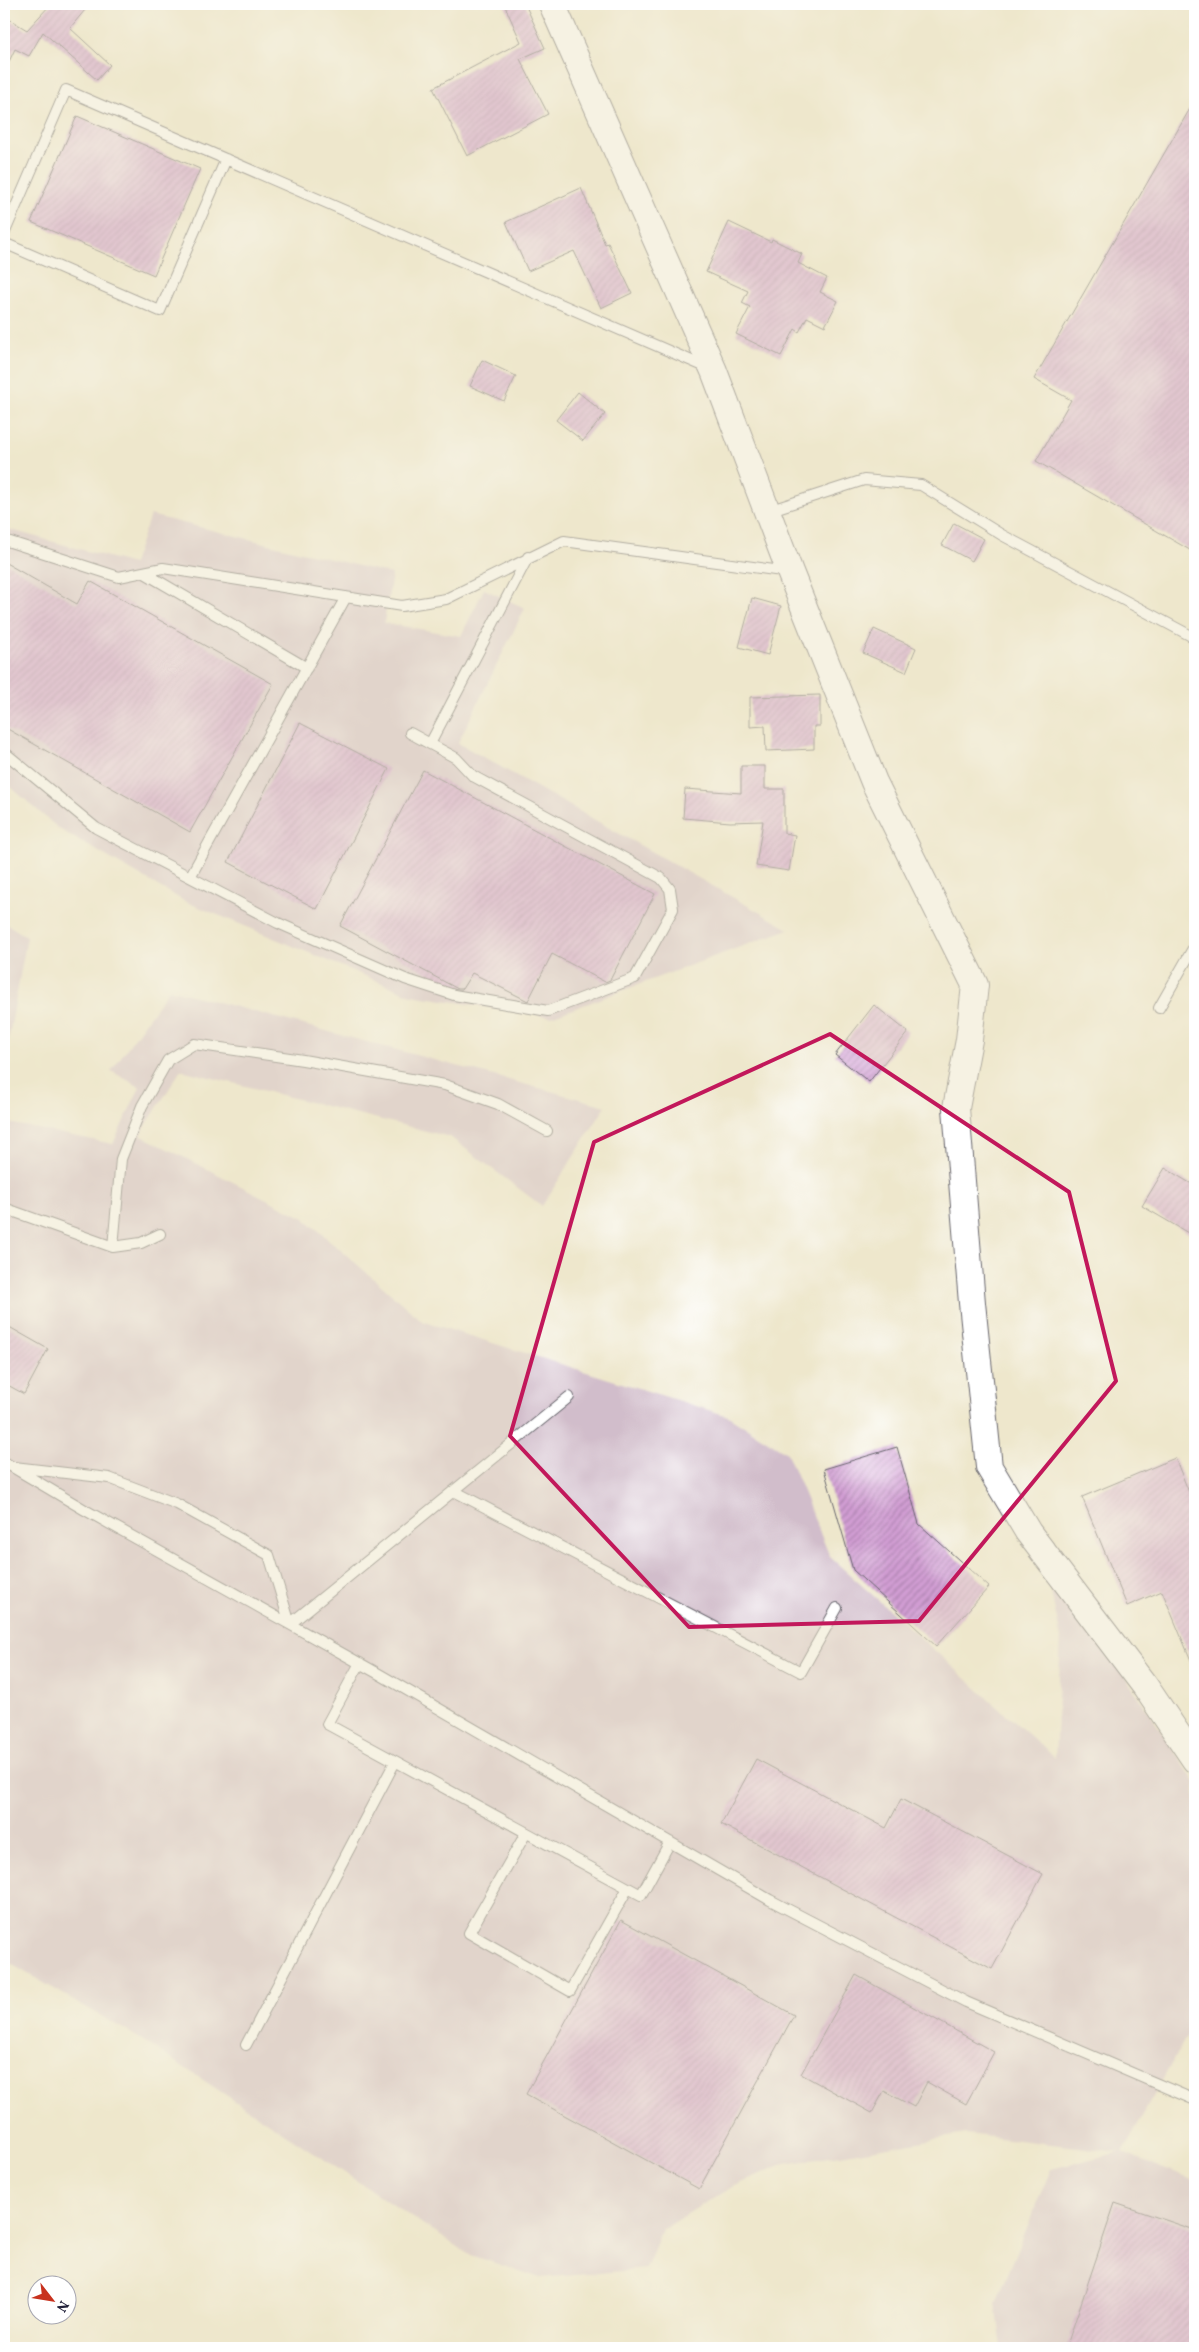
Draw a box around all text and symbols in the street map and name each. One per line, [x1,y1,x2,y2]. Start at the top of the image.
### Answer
north arrow [28,2274,78,2324]
text: N [51,2297,73,2315]

